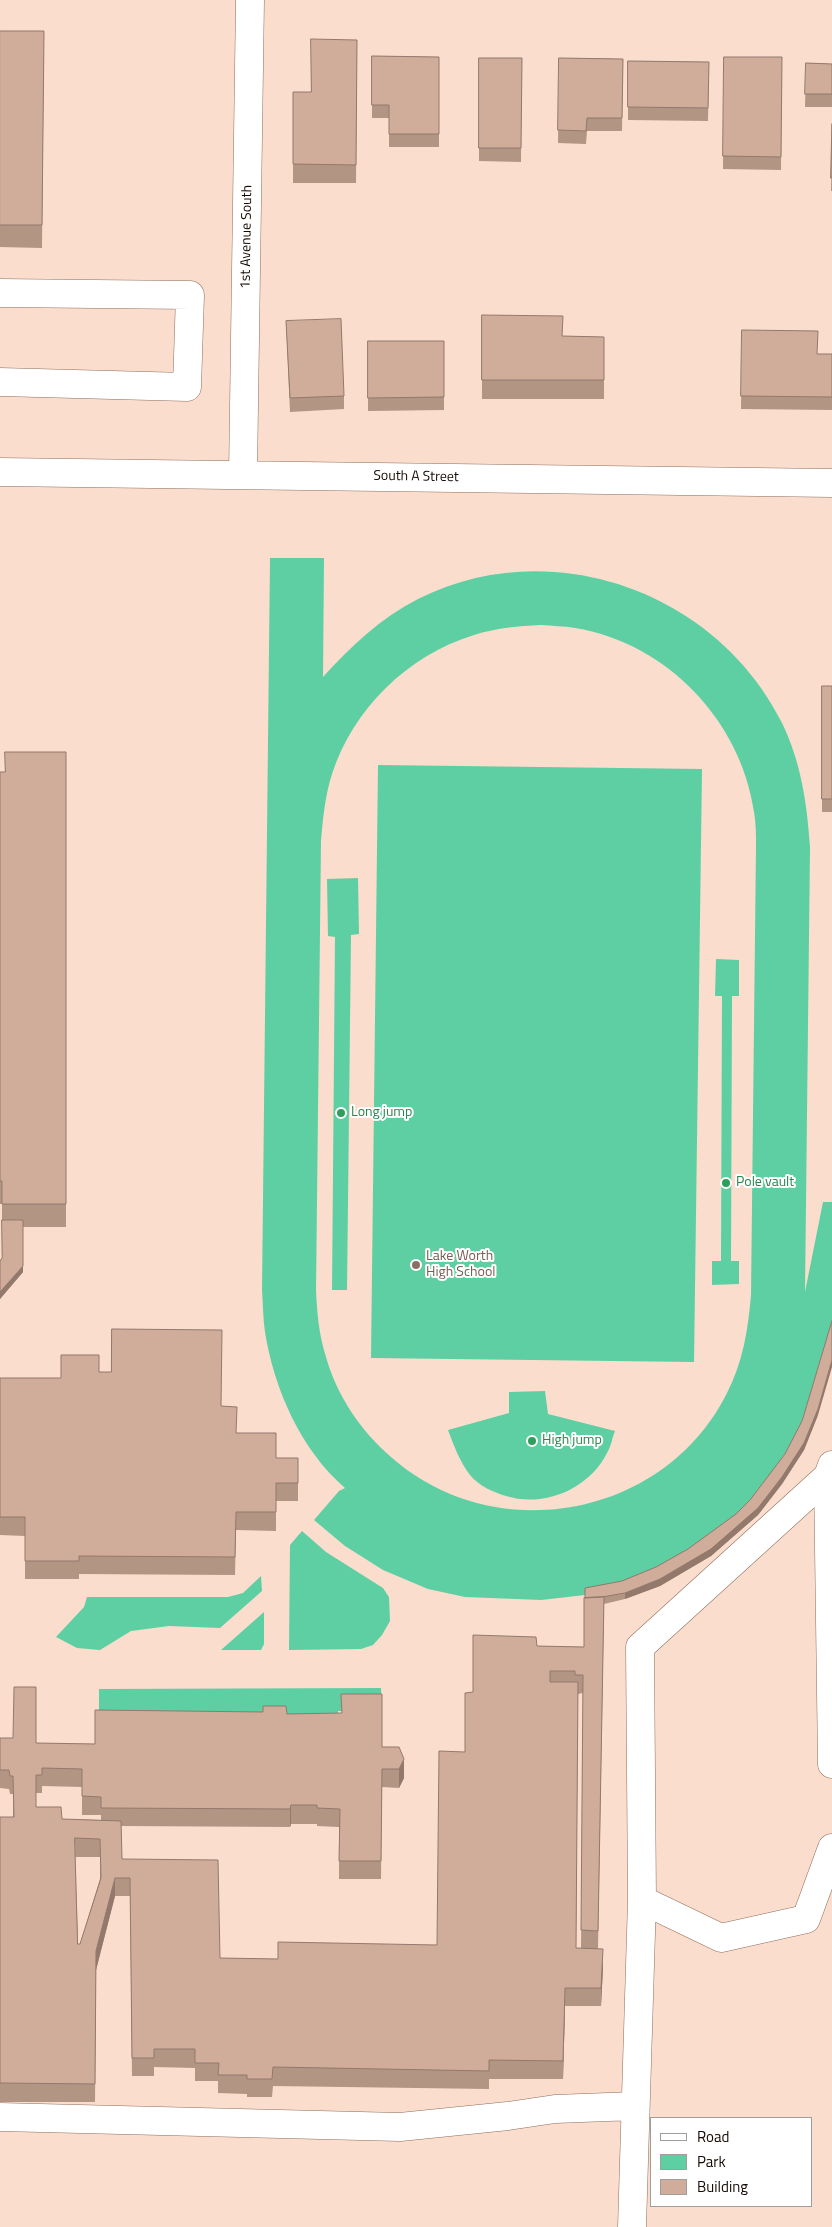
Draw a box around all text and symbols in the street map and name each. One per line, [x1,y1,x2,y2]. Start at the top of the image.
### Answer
street label: 1st Avenue South [238,185,256,289]
street label: South A Street [373,468,459,486]
place label: Long jump [351,1105,412,1121]
marker: Long jump [335,1107,347,1119]
place label: Pole vault [736,1175,794,1191]
marker: Pole vault [720,1177,732,1189]
place label: Lake Worth High School [426,1249,496,1282]
marker: Lake Worth High School [410,1259,422,1271]
place label: High jump [542,1433,602,1449]
marker: High jump [526,1435,538,1447]
legend [650,2117,812,2207]
text: Road [697,2125,729,2148]
text: Park [697,2150,726,2173]
text: Building [697,2175,748,2198]

